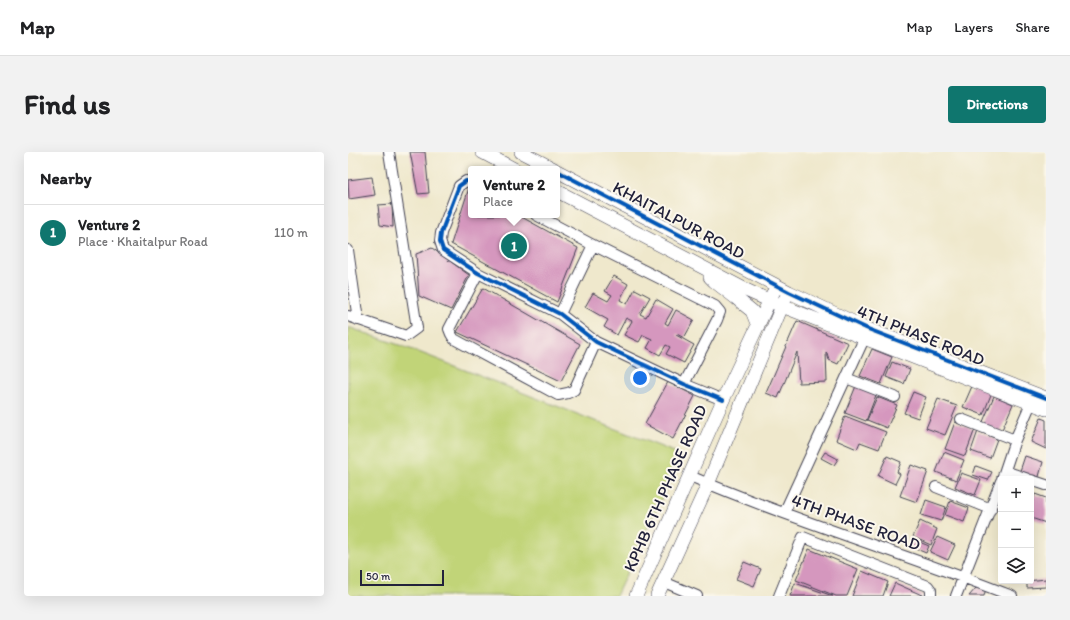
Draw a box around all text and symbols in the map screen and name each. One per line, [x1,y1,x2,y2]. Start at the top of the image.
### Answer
text: Map [20,16,55,39]
text: Map [907,19,932,36]
text: Layers [954,19,993,36]
text: Share [1015,19,1050,36]
button: Directions [948,86,1046,123]
text: Find us [24,87,111,121]
popup [468,166,560,218]
text: Nearby [40,168,92,188]
text: Venture 2 [483,176,545,194]
street label: KHAITALPUR ROAD [610,177,749,263]
text: Place [483,194,513,209]
text: Venture 2 [78,216,140,234]
text: 1 [50,225,56,240]
text: 110 m [274,225,308,240]
pin: 1 [501,231,527,261]
text: Place · Khaitalpur Road [78,234,208,249]
street label: 4TH PHASE ROAD [854,300,988,370]
your location [630,368,650,388]
street label: KPHB 6TH PHASE ROAD [619,401,711,575]
map controls [998,476,1034,584]
button: + [998,476,1034,512]
street label: 4TH PHASE ROAD [789,489,923,555]
button: − [998,512,1034,548]
button: layers [998,548,1034,584]
scale bar [360,568,444,587]
text: 50 m [366,570,390,583]

